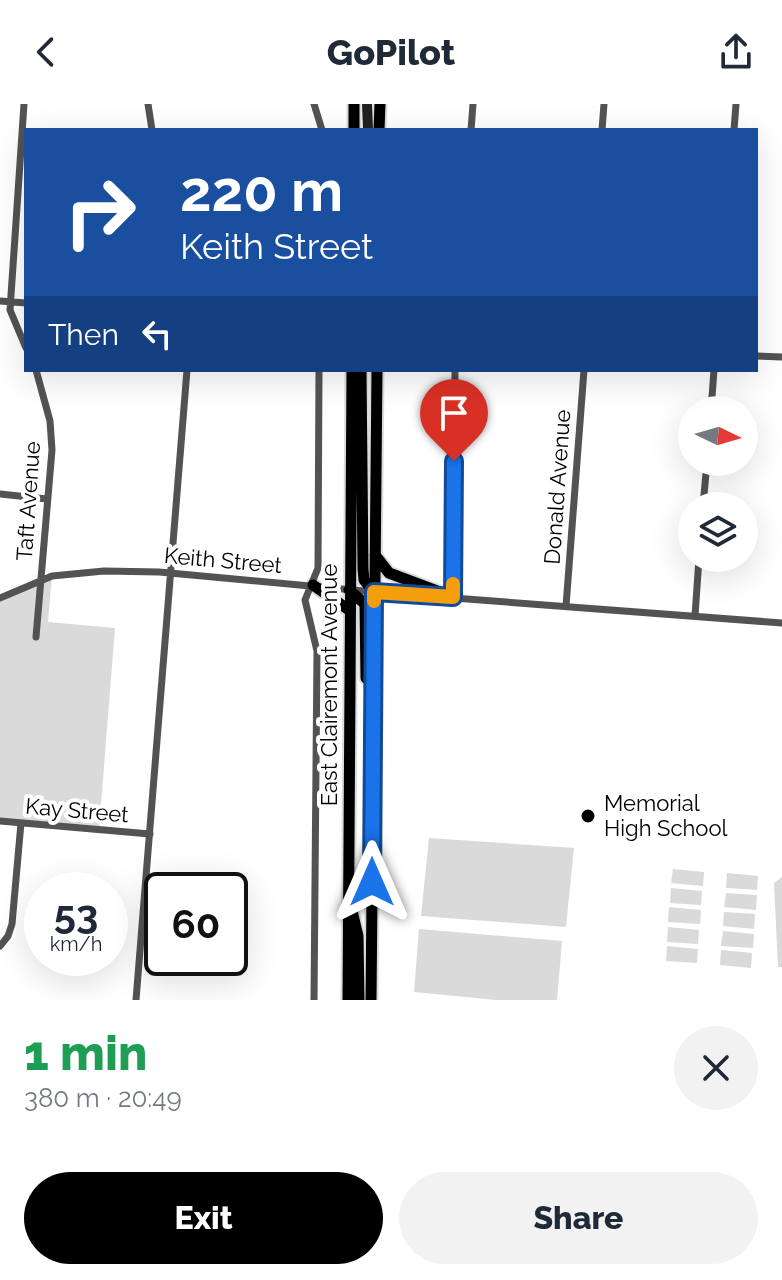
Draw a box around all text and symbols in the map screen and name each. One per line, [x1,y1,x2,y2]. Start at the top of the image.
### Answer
icon: back [24,30,68,74]
icon: share [714,30,758,74]
text: GoPilot [327,31,455,73]
text: 220 m [180,158,343,224]
icon: right [48,160,152,264]
text: Keith Street [180,225,373,267]
icon: left [135,312,179,356]
text: Then [48,317,119,352]
pin [420,379,488,461]
icon: arrive [432,391,476,435]
north arrow [678,396,758,476]
map controls [678,396,758,572]
street label: Donald Avenue [539,408,575,565]
street label: Taft Avenue [11,440,45,562]
button: layers [678,492,758,572]
street label: Keith Street [163,542,284,578]
street label: East Clairemont Avenue [316,564,342,806]
place label: Memorial High School [604,790,728,841]
street label: Kay Street [24,793,130,828]
marker: Memorial High School [579,807,597,825]
position arrow [330,840,414,924]
speed limit sign: 60 [144,872,248,976]
text: 53 [54,890,98,937]
text: km/h [50,932,102,956]
text: 1 min [24,1025,147,1081]
button: close [674,1026,758,1110]
text: 380 m · 20:49 [24,1083,182,1113]
button: Exit [24,1172,383,1264]
button: Share [399,1172,758,1264]

